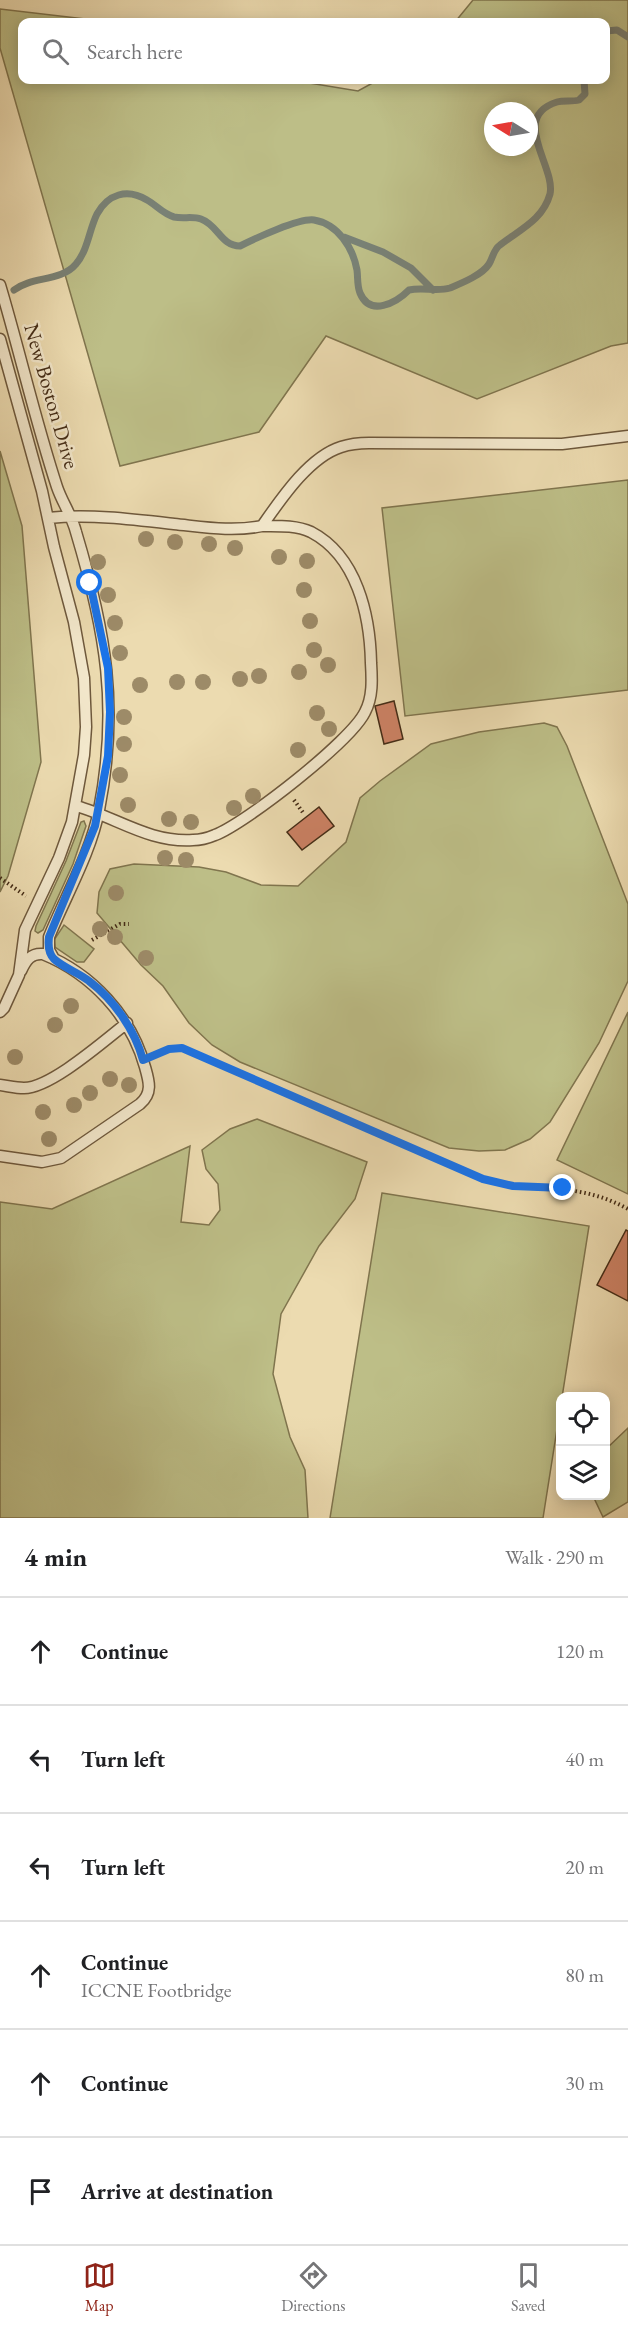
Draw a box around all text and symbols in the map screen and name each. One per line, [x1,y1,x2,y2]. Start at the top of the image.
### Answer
search box [18,18,610,84]
icon: search [39,35,72,68]
text: Search here [87,37,182,66]
north arrow [484,102,538,156]
street label: New Boston Drive [18,320,86,472]
route start [76,569,102,595]
route end [549,1174,575,1200]
map controls [556,1392,610,1500]
button: locate [556,1392,610,1446]
button: layers [556,1446,610,1500]
text: 4 min [24,1540,87,1574]
text: Walk · 290 m [505,1544,604,1570]
icon: ahead [24,1635,57,1668]
text: Continue [81,1637,168,1666]
text: 120 m [556,1638,604,1664]
icon: left [24,1743,57,1776]
text: Turn left [81,1745,165,1774]
text: 40 m [565,1746,604,1772]
icon: left [24,1851,57,1884]
text: Turn left [81,1853,165,1882]
text: 20 m [565,1854,604,1880]
text: Continue [81,1948,168,1977]
icon: ahead [24,1959,57,1992]
text: 80 m [565,1962,604,1988]
text: ICCNE Footbridge [81,1977,232,2003]
icon: ahead [24,2067,57,2100]
text: Continue [81,2069,168,2098]
text: 30 m [565,2070,604,2096]
icon: arrive [24,2175,57,2208]
text: Arrive at destination [81,2177,273,2206]
tab: Map [83,2259,116,2316]
tab: Directions [281,2259,346,2316]
tab: Saved [511,2259,545,2316]

